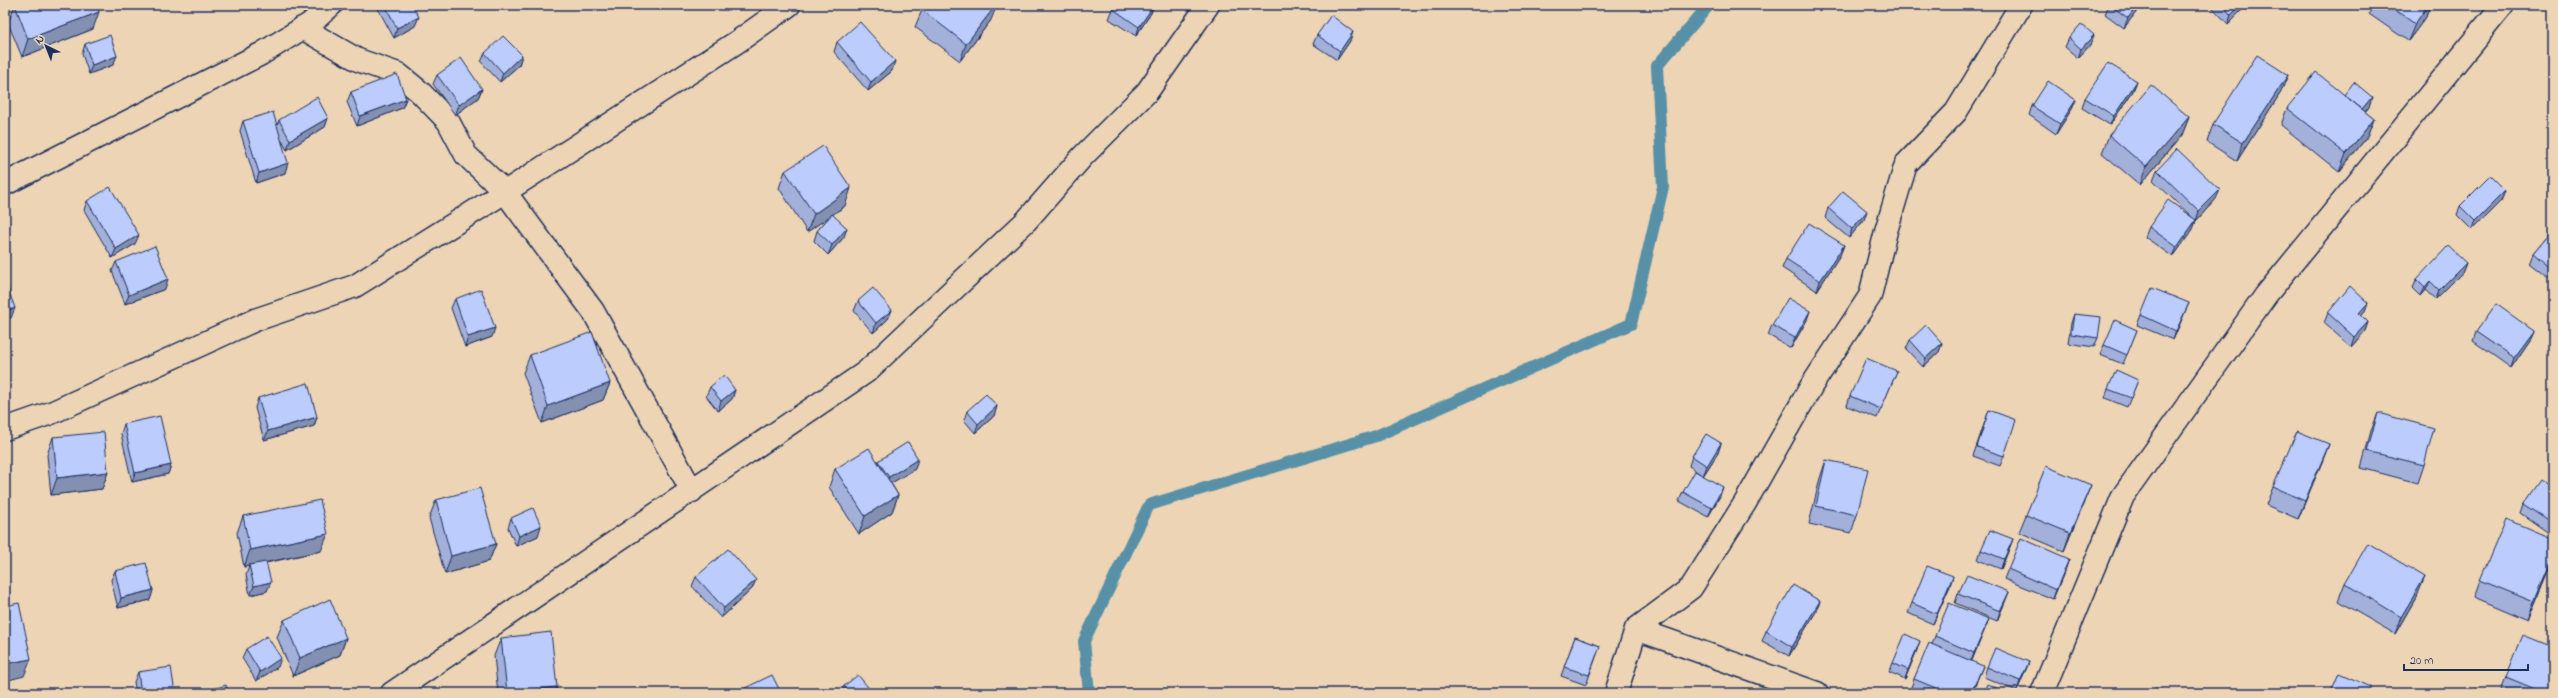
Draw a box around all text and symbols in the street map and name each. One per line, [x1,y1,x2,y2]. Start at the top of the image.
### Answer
north arrow [26,26,66,66]
text: N [32,31,48,48]
scale bar [2404,646,2528,672]
text: 20 m [2410,652,2433,670]

